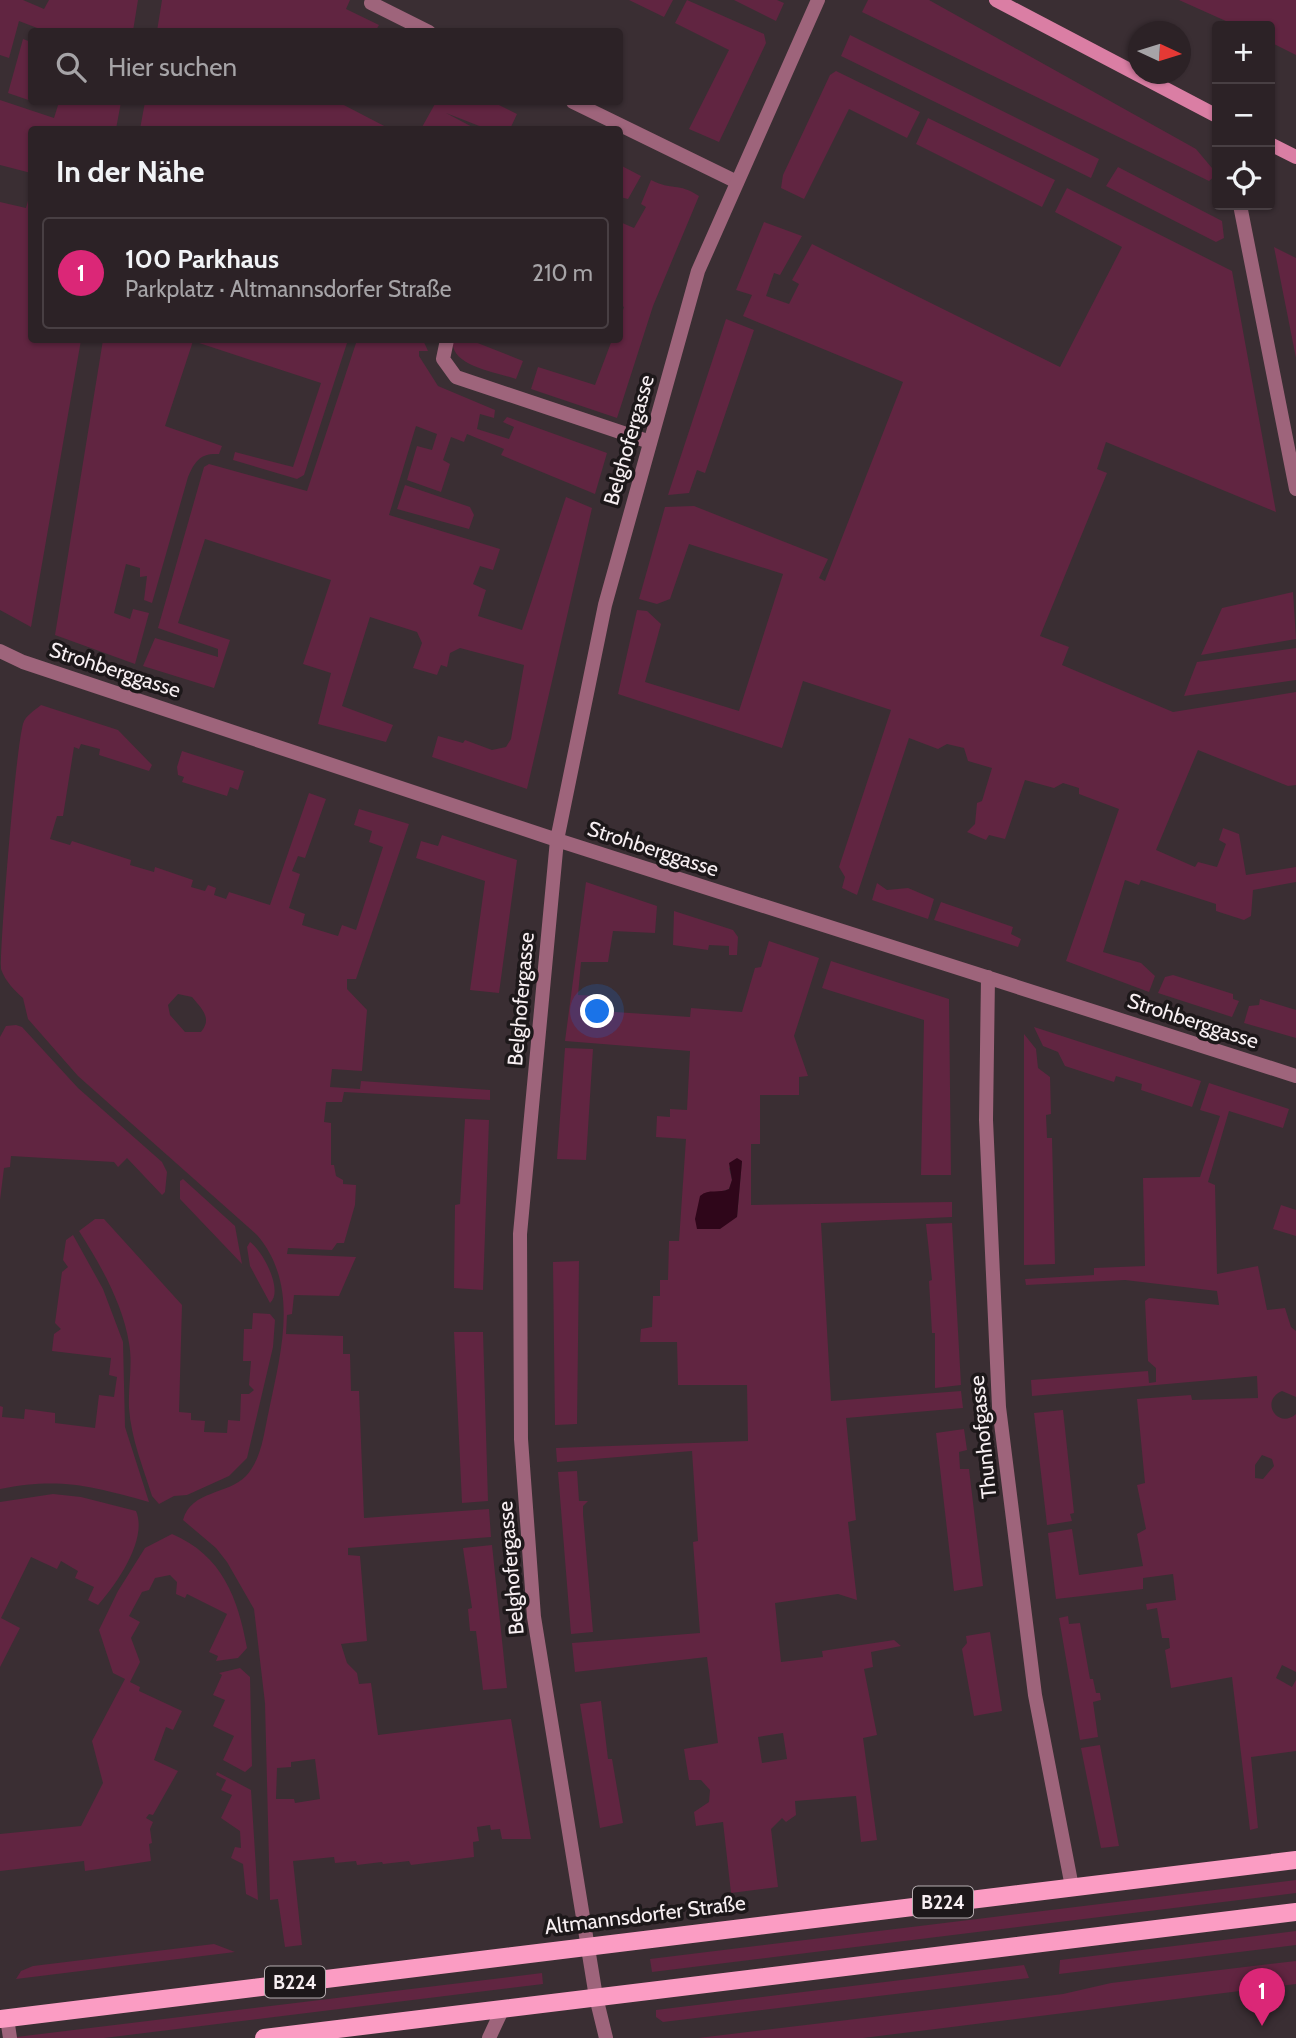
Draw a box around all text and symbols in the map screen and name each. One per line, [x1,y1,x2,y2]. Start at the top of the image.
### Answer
north arrow [1128,21,1191,84]
map controls [1212,21,1275,210]
button: + [1212,21,1275,84]
search box [28,28,623,105]
icon: search [52,48,90,86]
text: Hier suchen [108,51,237,83]
button: − [1212,84,1275,147]
button: locate [1212,147,1275,210]
text: In der Nähe [56,153,205,190]
text: 100 Parkhaus [125,243,279,275]
text: 1 [77,259,85,287]
text: 210 m [532,259,593,287]
text: Parkplatz · Altmannsdorfer Straße [125,275,452,303]
street label: Belghofergasse [598,372,659,508]
street label: Strohberggasse [46,637,184,703]
street label: Strohberggasse [584,816,722,882]
street label: Belghofergasse [502,931,539,1067]
street label: Strohberggasse [1124,988,1262,1054]
your location [580,994,614,1028]
street label: Thunhofgasse [964,1374,1001,1500]
street label: Belghofergasse [492,1500,529,1636]
road number: B224 [913,1886,973,1918]
street label: Altmannsdorfer Straße [543,1890,747,1939]
road number: B224 [265,1966,325,1998]
pin: 1 [1239,1968,1285,2026]

